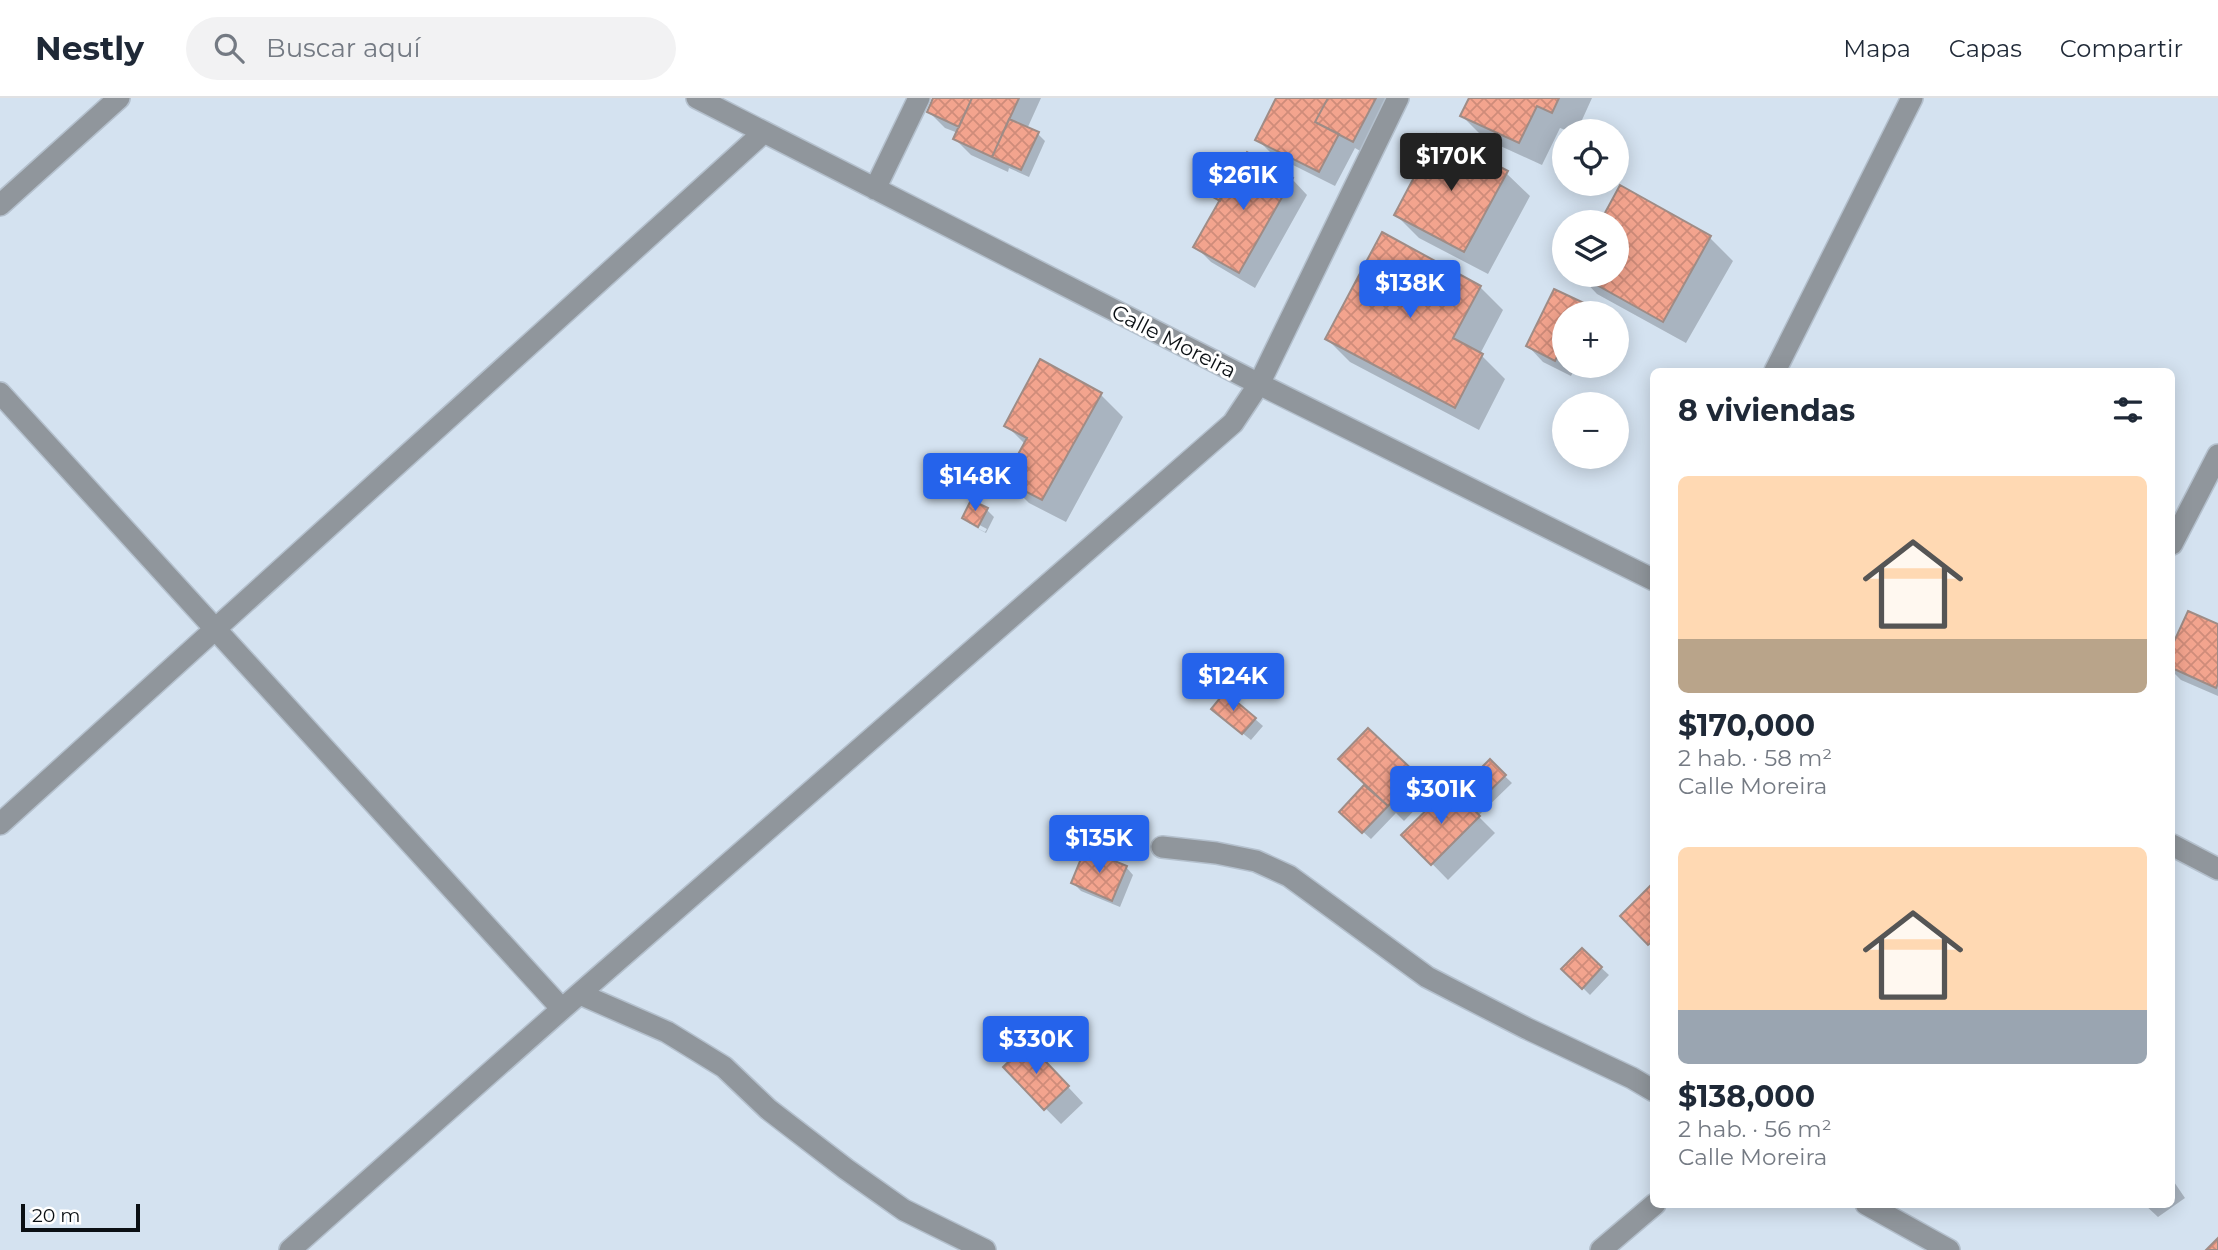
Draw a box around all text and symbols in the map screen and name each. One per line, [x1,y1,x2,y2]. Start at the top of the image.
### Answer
search box [186,17,676,80]
text: Nestly [35,28,144,68]
icon: search [210,29,248,67]
text: Buscar aquí [266,32,420,64]
text: Mapa [1843,34,1911,63]
text: Capas [1949,34,2022,63]
text: Compartir [2060,34,2183,63]
map controls [1552,119,1629,469]
button: locate [1552,119,1629,196]
pin: $170K [1402,134,1500,193]
text: $170K [1416,142,1486,170]
pin: $261K [1194,152,1292,212]
text: $261K [1209,161,1277,189]
button: layers [1552,210,1629,287]
pin: $138K [1361,260,1459,320]
text: $138K [1375,269,1445,297]
street label: Calle Moreira [1108,299,1240,383]
button: + [1552,301,1629,378]
icon: filters [2109,391,2147,429]
button: − [1552,392,1629,469]
text: 8 viviendas [1678,392,1855,429]
pin: $148K [926,454,1024,513]
text: $148K [939,462,1011,490]
icon: home [1850,521,1976,647]
pin: $124K [1184,654,1282,713]
text: $124K [1198,662,1268,690]
text: $170,000 [1678,707,1815,744]
text: 2 hab. · 58 m² [1678,744,1832,772]
pin: $301K [1392,766,1490,826]
text: Calle Moreira [1678,772,1827,800]
text: $301K [1406,775,1476,803]
pin: $135K [1050,816,1148,875]
text: $135K [1065,824,1133,852]
icon: home [1850,892,1976,1018]
pin: $330K [987,1016,1085,1076]
text: $330K [999,1025,1073,1053]
text: $138,000 [1678,1078,1815,1115]
text: 2 hab. · 56 m² [1678,1115,1832,1143]
text: Calle Moreira [1678,1143,1827,1171]
scale bar [21,1201,140,1233]
text: 20 m [32,1204,80,1227]

